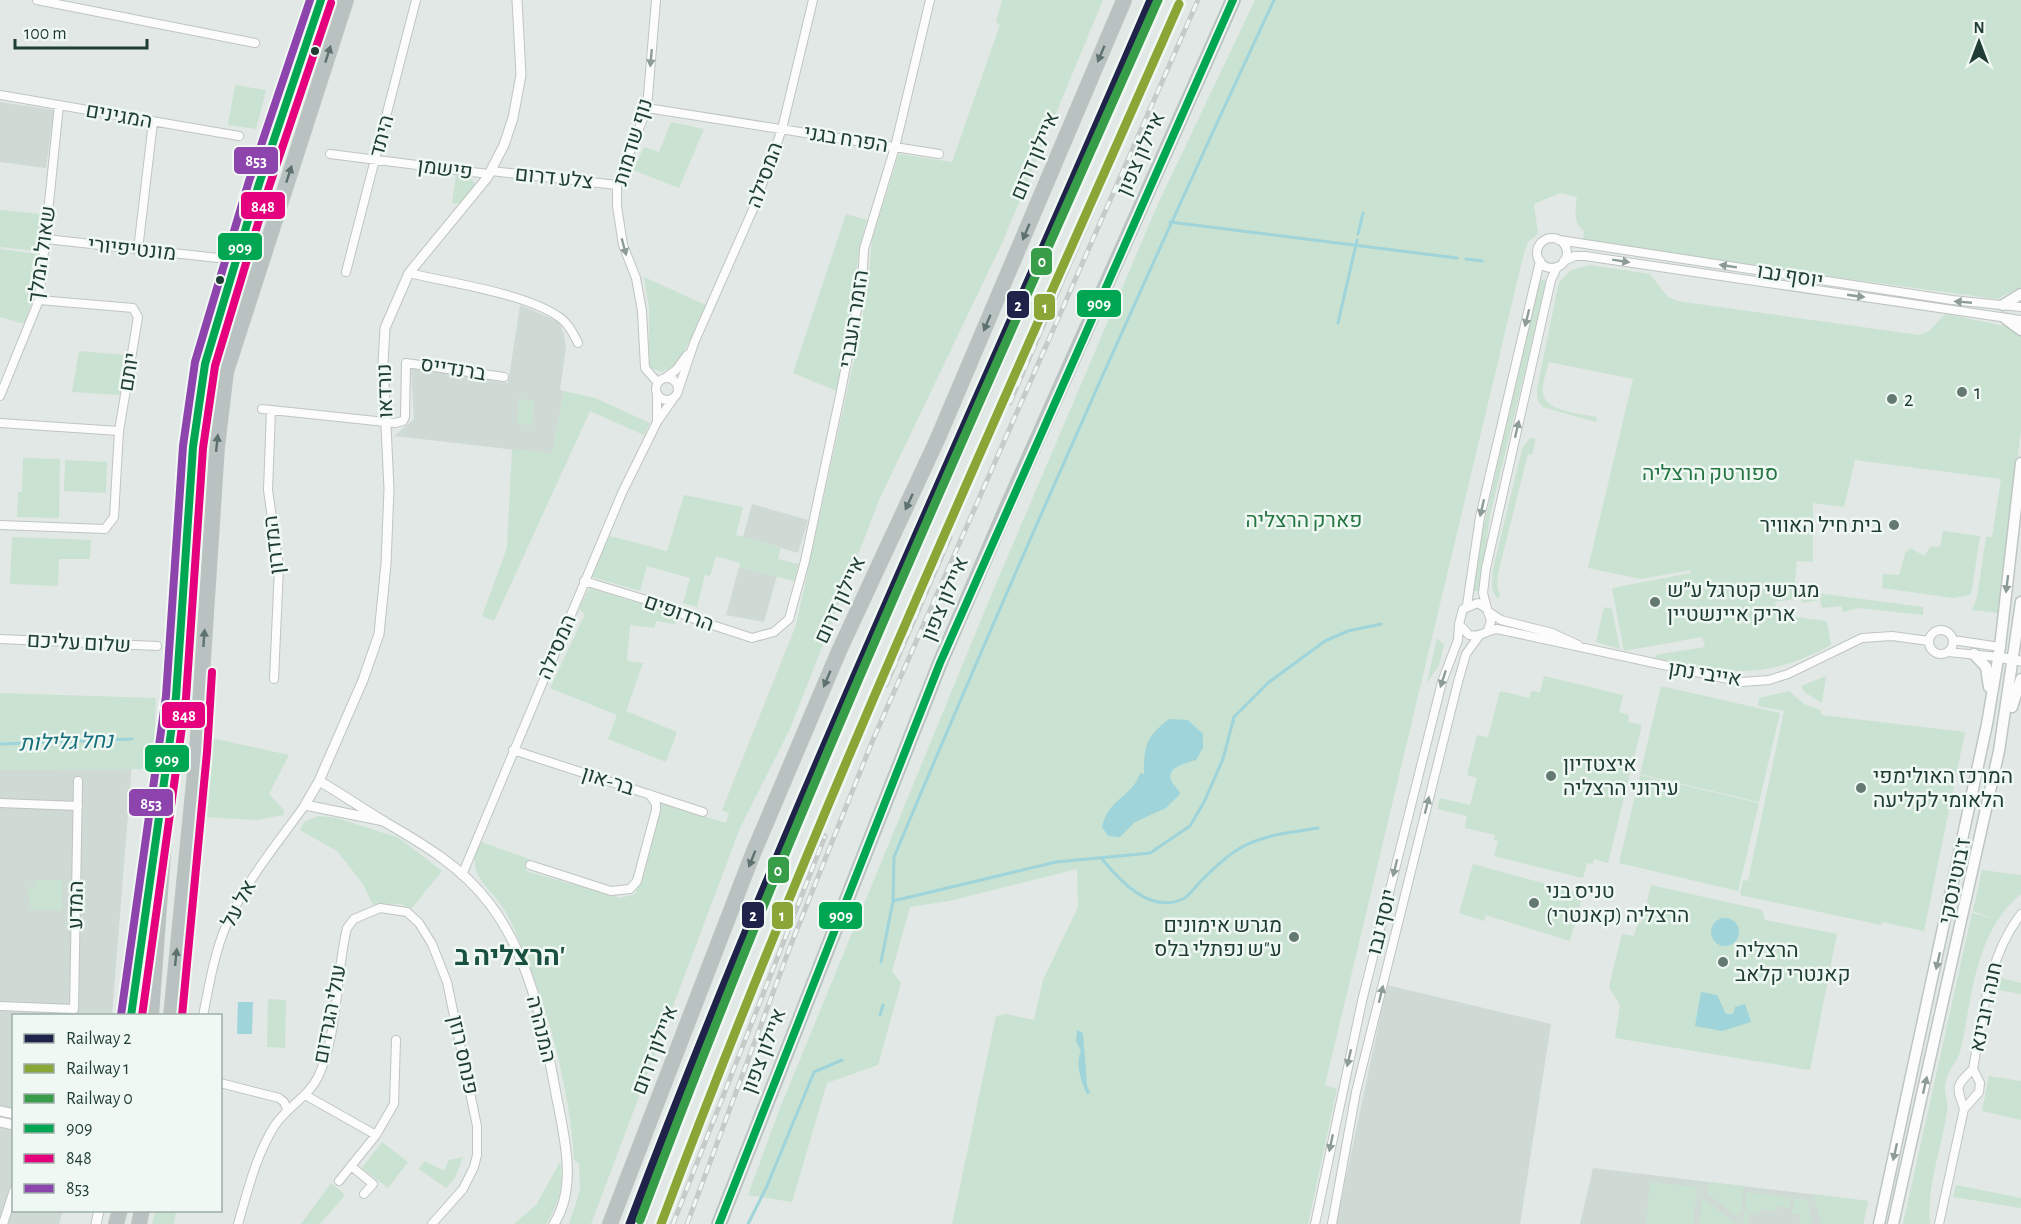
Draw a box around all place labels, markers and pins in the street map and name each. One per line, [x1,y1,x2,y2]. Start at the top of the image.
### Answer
unlabelled marker [309,45,321,57]
unlabelled marker [214,274,226,286]
line badge: 2 [1006,290,1030,319]
line badge: 1 [1033,293,1056,321]
place label: 1 [1974,382,1981,403]
marker: 1 [1955,385,1969,399]
place label: 2 [1904,389,1914,410]
marker: 2 [1885,392,1899,406]
place label: בית חיל האוויר [1760,515,1882,536]
marker: בית חיל האוויר [1887,518,1901,532]
place label: מגרשי קטרגל ע״ש אריק איינשטיין [1667,580,1820,625]
marker: מגרשי קטרגל ע״ש אריק איינשטיין [1648,595,1662,609]
place label: איצטדיון עירוני הרצליה [1563,754,1679,799]
place label: המרכז האולימפי הלאומי לקליעה [1873,766,2013,811]
marker: איצטדיון עירוני הרצליה [1544,769,1558,783]
marker: המרכז האולימפי הלאומי לקליעה [1854,781,1868,795]
place label: טניס בני הרצליה (קאנטרי) [1546,881,1689,926]
marker: טניס בני הרצליה (קאנטרי) [1527,896,1541,910]
line badge: 2 [741,901,765,929]
line badge: 1 [771,901,794,930]
place label: מגרש אימונים ע"ש נפתלי בלס [1154,915,1282,960]
marker: מגרש אימונים ע"ש נפתלי בלס [1287,930,1301,944]
place label: הרצליה קאנטרי קלאב [1735,940,1851,985]
marker: הרצליה קאנטרי קלאב [1716,955,1730,969]

